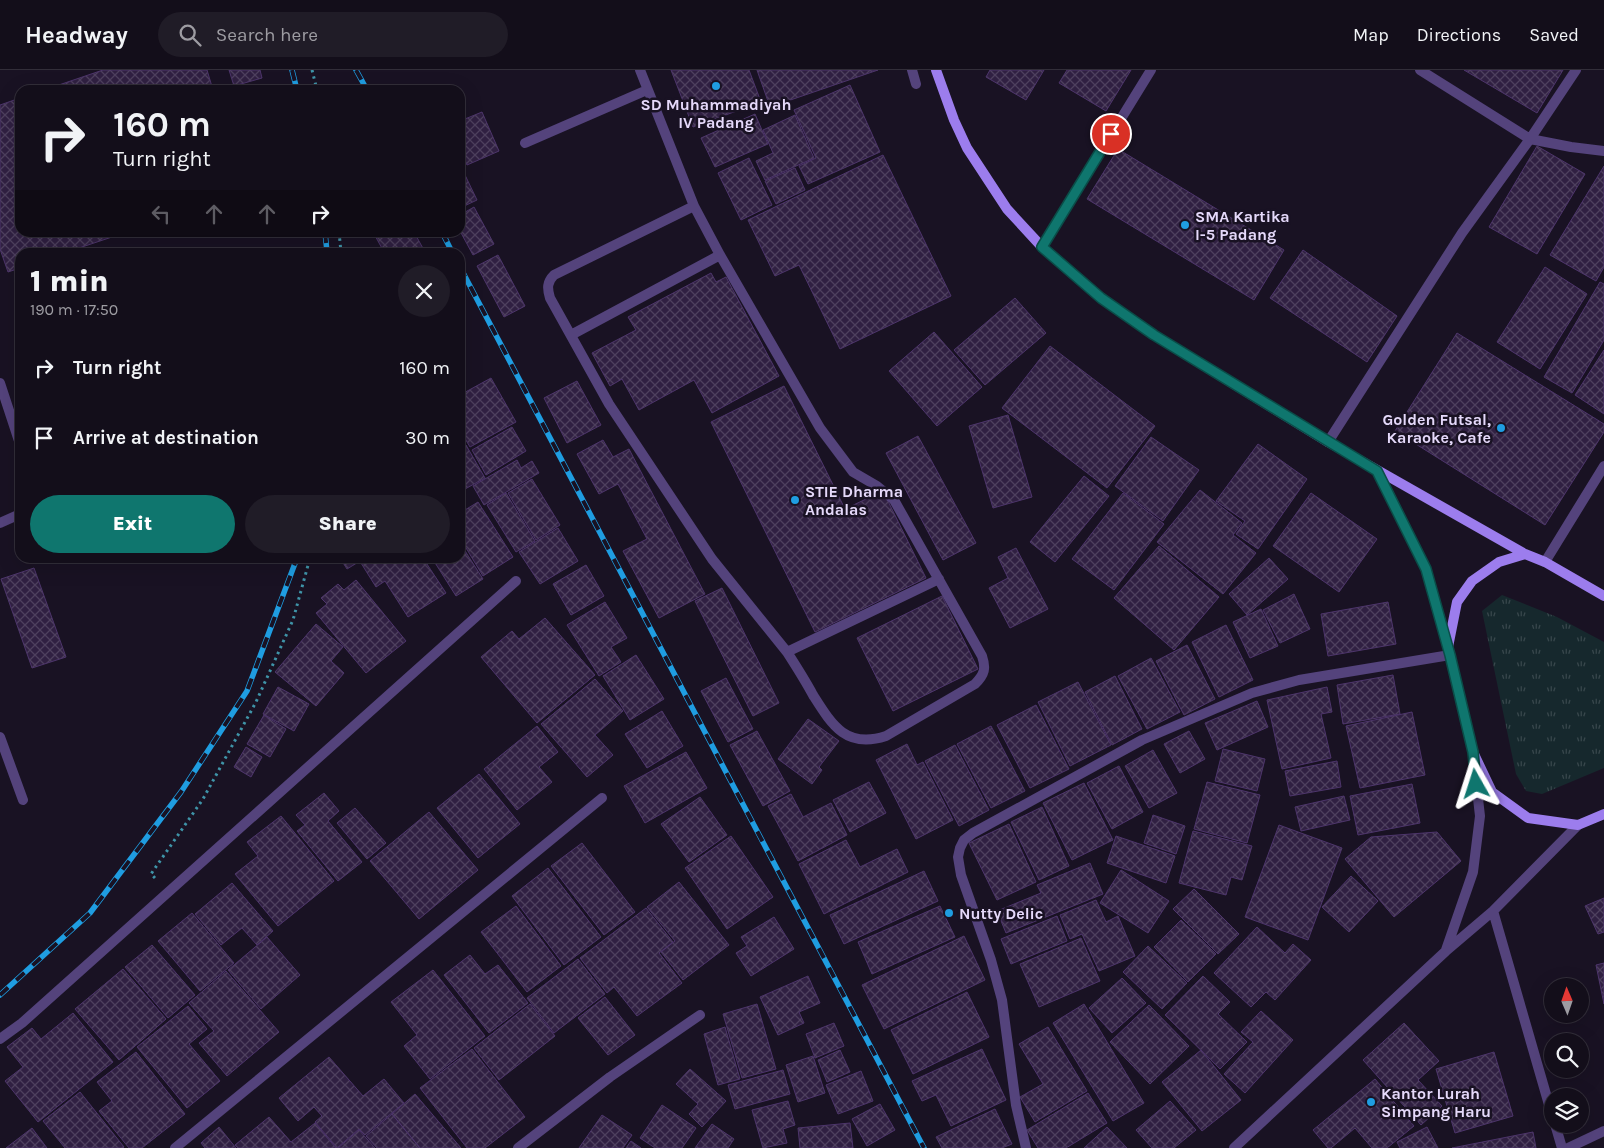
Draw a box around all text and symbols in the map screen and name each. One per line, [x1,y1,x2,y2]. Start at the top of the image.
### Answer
search box [158,12,508,57]
text: Headway [25,21,128,49]
icon: search [176,21,204,49]
text: Search here [216,24,318,46]
text: Map [1353,24,1389,46]
text: Directions [1417,24,1501,46]
text: Saved [1529,24,1579,46]
marker: SD Muhammadiyah IV Padang [710,80,722,92]
place label: SD Muhammadiyah IV Padang [641,95,791,132]
text: 160 m [113,104,211,145]
icon: right [30,105,95,170]
pin [1090,113,1132,155]
icon: arrive [1097,120,1125,148]
text: Turn right [113,146,211,172]
icon: left [147,200,175,228]
icon: ahead [200,200,228,228]
icon: ahead [253,200,281,228]
icon: right [306,200,334,228]
place label: SMA Kartika I-5 Padang [1195,207,1290,244]
marker: SMA Kartika I-5 Padang [1179,219,1191,231]
text: 1 min [30,263,109,299]
button: close [398,265,450,317]
text: 190 m · 17:50 [30,300,118,319]
icon: right [30,354,58,382]
text: Turn right [73,357,162,379]
text: 160 m [399,357,450,379]
place label: Golden Futsal, Karaoke, Cafe [1382,410,1491,447]
marker: Golden Futsal, Karaoke, Cafe [1495,422,1507,434]
icon: arrive [30,424,58,452]
text: Arrive at destination [73,427,259,449]
text: 30 m [405,427,450,449]
place label: STIE Dharma Andalas [805,482,903,519]
marker: STIE Dharma Andalas [789,494,801,506]
button: Exit [30,495,235,553]
button: Share [245,495,450,553]
position arrow [1449,757,1501,809]
place label: Nutty Delic [959,904,1043,923]
marker: Nutty Delic [943,907,955,919]
north arrow [1544,978,1589,1022]
map controls [1544,978,1589,1133]
button: search [1544,1033,1589,1078]
place label: Kantor Lurah Simpang Haru [1381,1084,1491,1121]
button: layers [1544,1088,1589,1133]
marker: Kantor Lurah Simpang Haru [1365,1096,1377,1108]

